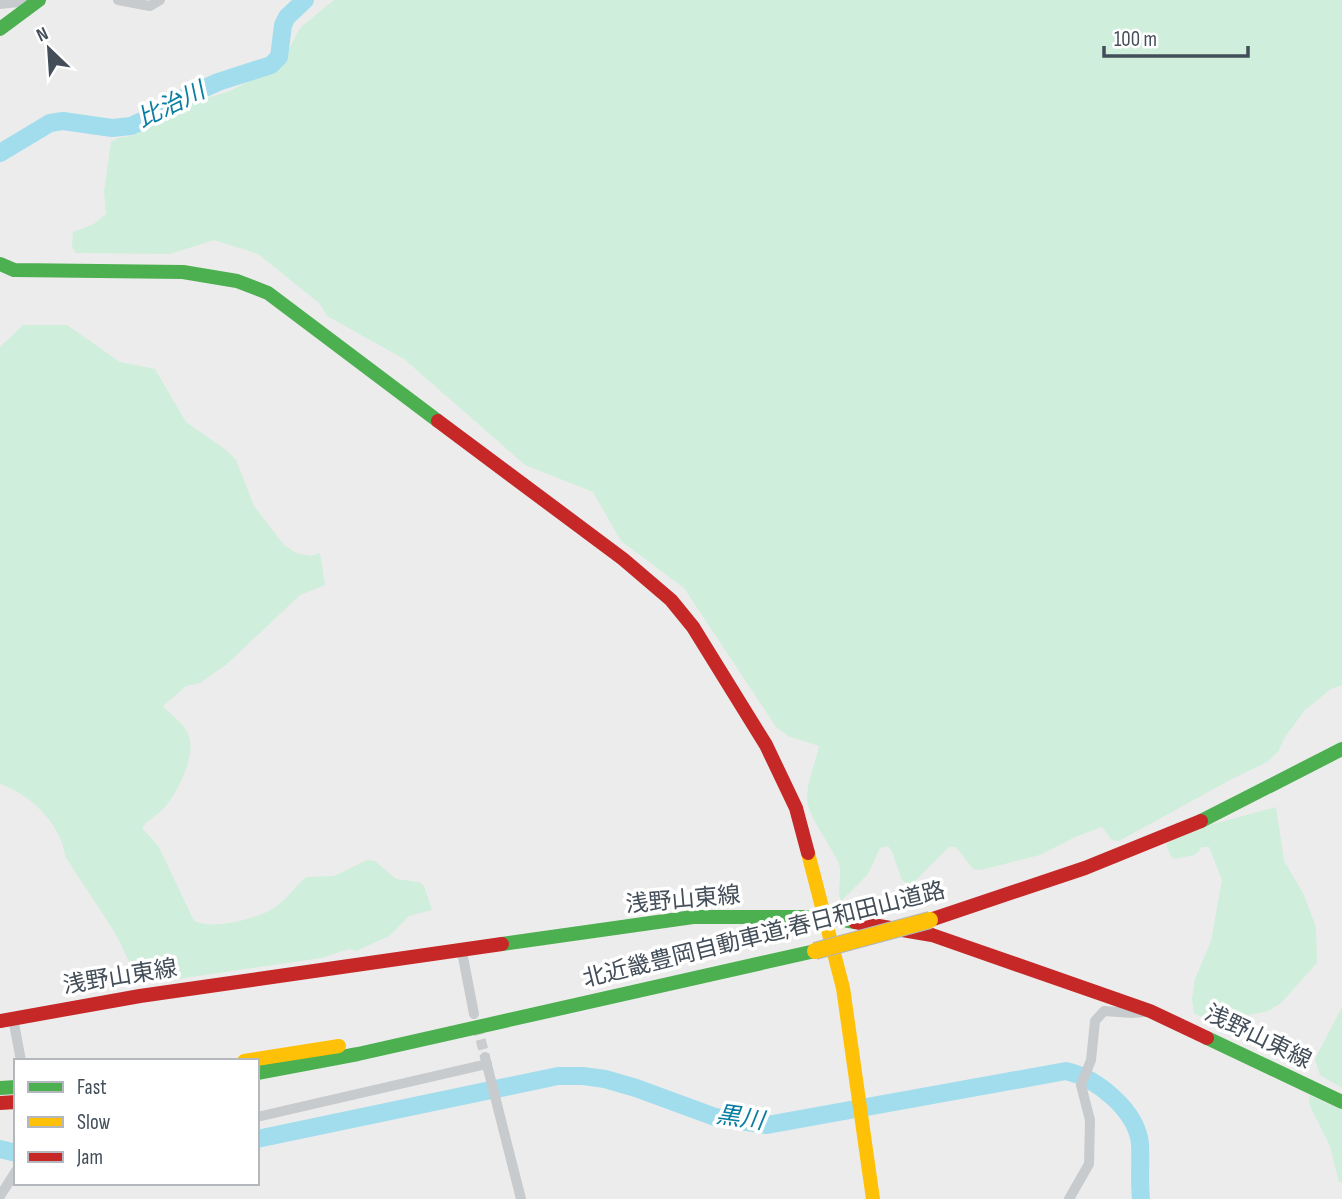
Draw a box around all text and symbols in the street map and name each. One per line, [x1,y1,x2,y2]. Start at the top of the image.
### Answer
north arrow [14,14,84,84]
scale bar [1104,14,1248,58]
text: N [33,22,52,48]
text: 100 m [1114,27,1157,52]
water label: 比治川 [132,75,212,134]
street label: 北近畿豊岡自動車道;春日和田山道路 [580,876,948,994]
street label: 浅野山東線 [624,881,742,919]
street label: 浅野山東線 [61,954,179,1000]
street label: 浅野山東線 [1200,999,1316,1075]
legend [14,1059,259,1185]
text: Fast [77,1075,107,1100]
water label: 黒川 [714,1100,769,1136]
text: Slow [77,1110,111,1135]
text: Jam [76,1145,103,1170]

